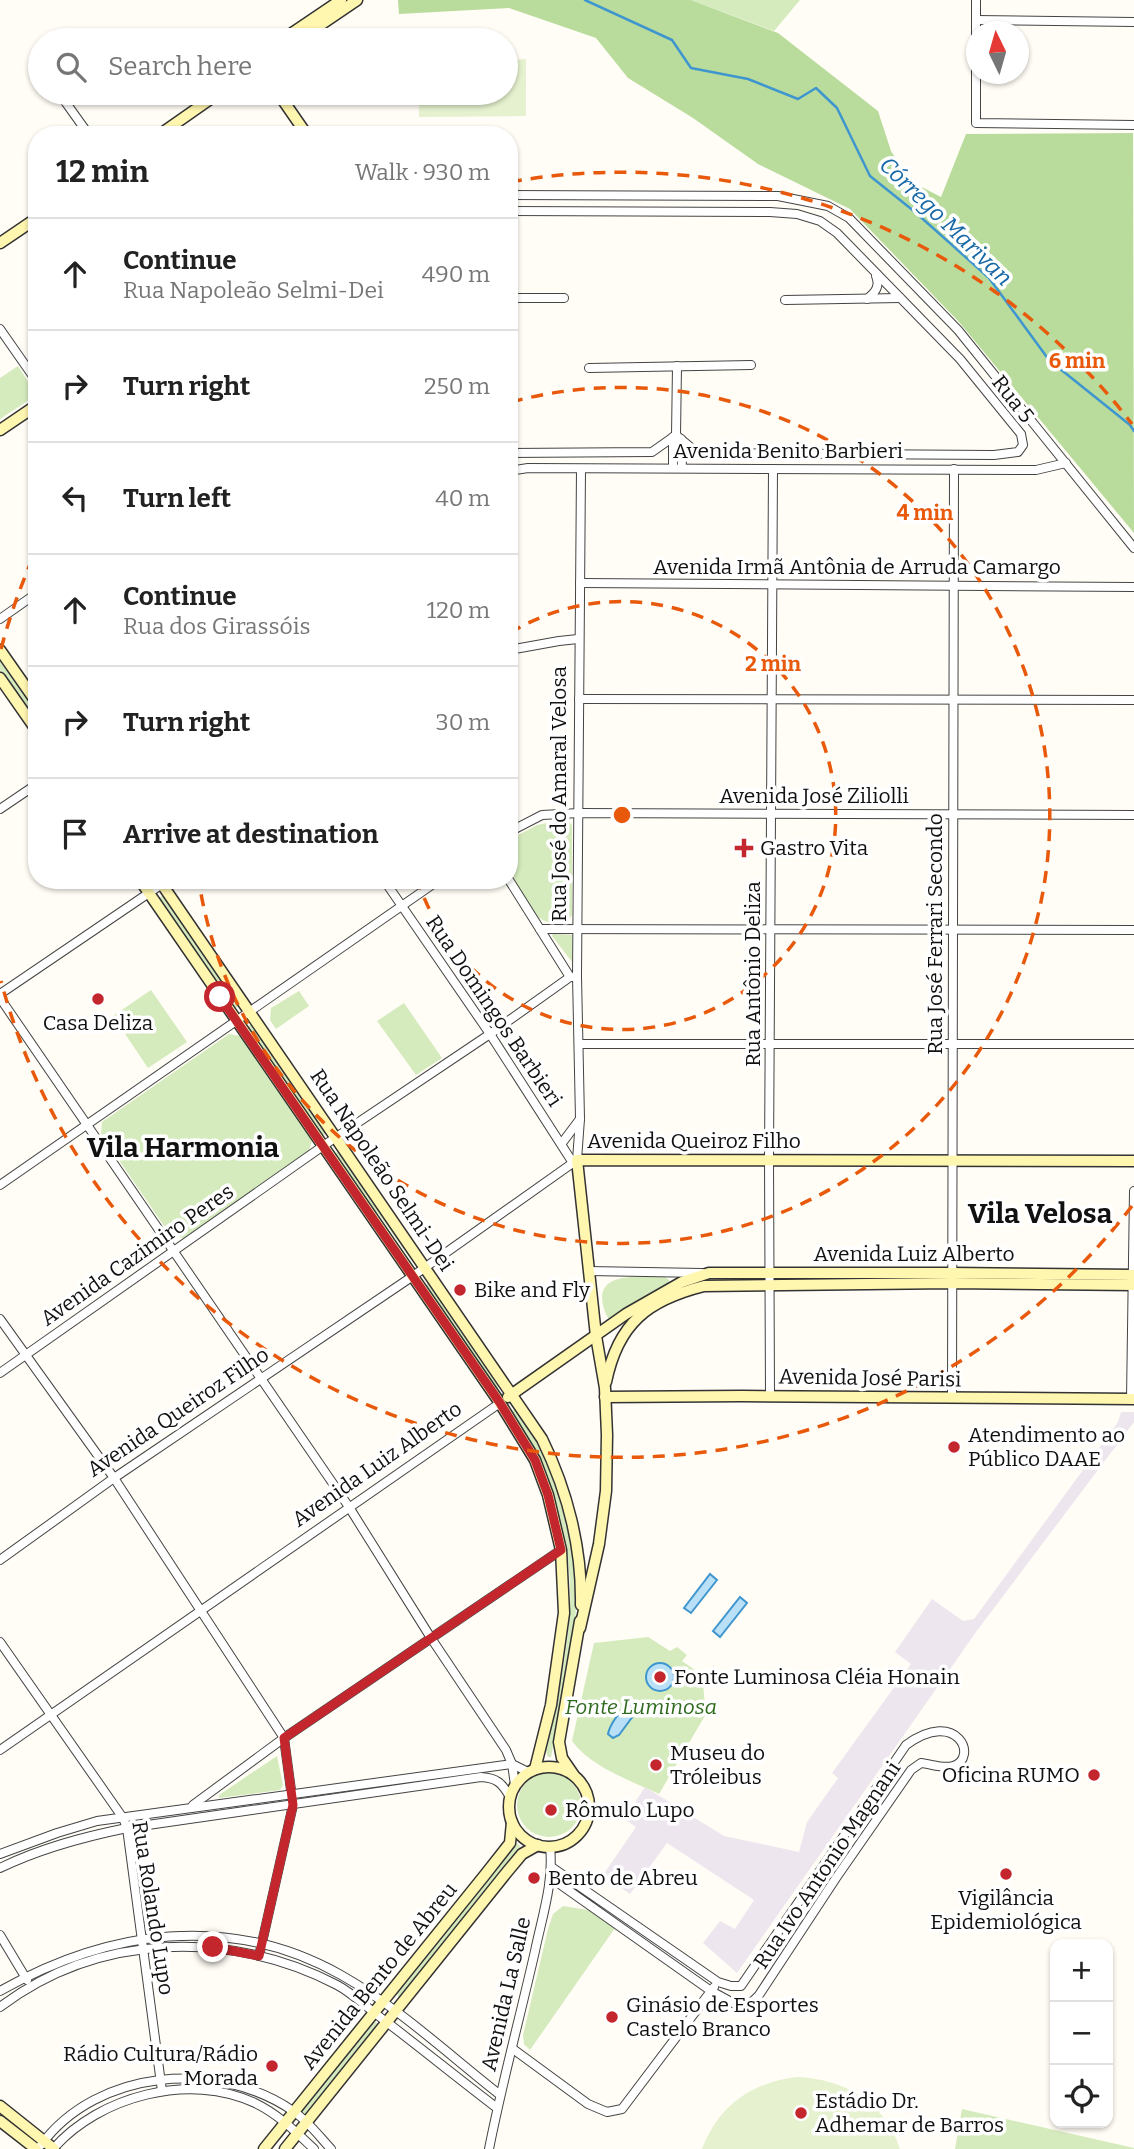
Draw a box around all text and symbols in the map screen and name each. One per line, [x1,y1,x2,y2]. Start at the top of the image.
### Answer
north arrow [966,21,1029,84]
search box [28,28,518,105]
icon: search [52,48,90,86]
text: Search here [108,51,252,82]
water label: Córrego Marivan [874,151,1018,291]
text: 12 min [56,154,149,190]
text: Walk · 930 m [355,158,490,186]
text: Continue [123,245,237,276]
icon: ahead [56,255,94,293]
text: 490 m [422,260,490,288]
text: Rua Napoleão Selmi-Dei [123,276,384,304]
text: 6 min [1049,348,1106,374]
icon: right [56,367,94,405]
street label: Rua 5 [986,370,1040,428]
text: Turn right [123,371,250,402]
text: 250 m [424,372,490,400]
street label: Avenida Benito Barbieri [673,438,903,464]
icon: left [56,479,94,517]
text: Turn left [123,483,231,514]
text: 40 m [435,484,490,512]
text: 4 min [897,500,954,526]
street label: Avenida Irmã Antônia de Arruda Camargo [653,554,1061,580]
text: Continue [123,581,237,612]
icon: ahead [56,591,94,629]
text: 120 m [427,596,490,624]
text: Rua dos Girassóis [123,612,311,640]
text: 2 min [745,651,801,677]
street label: Rua José do Amaral Velosa [546,666,572,922]
icon: right [56,703,94,741]
text: Turn right [123,707,250,738]
text: 30 m [436,708,490,736]
street label: Avenida José Ziliolli [719,783,909,809]
centre of rings [610,803,634,827]
street label: Rua José Ferrari Secondo [922,813,948,1055]
icon: arrive [56,815,94,853]
text: Arrive at destination [123,819,378,850]
place label: Gastro Vita [760,835,869,861]
marker: Gastro Vita [734,838,754,858]
street label: Rua Antônio Deliza [740,881,766,1067]
street label: Rua Domingos Barbieri [420,910,568,1112]
route start [204,981,235,1012]
marker: Casa Deliza [90,991,106,1007]
place label: Casa Deliza [43,1010,154,1036]
street label: Rua Napoleão Selmi-Dei [305,1064,459,1276]
street label: Avenida Queiroz Filho [587,1128,801,1154]
district label: Vila Harmonia [87,1131,280,1164]
street label: Avenida Cazimiro Peres [35,1178,239,1332]
district label: Vila Velosa [968,1197,1113,1230]
street label: Avenida Luiz Alberto [813,1241,1015,1267]
place label: Bike and Fly [474,1277,591,1303]
marker: Bike and Fly [452,1282,468,1298]
street label: Avenida Queiroz Filho [82,1341,274,1483]
street label: Avenida José Parisi [778,1363,962,1393]
street label: Avenida Luiz Alberto [287,1396,467,1532]
place label: Atendimento ao Público DAAE [968,1422,1125,1472]
marker: Atendimento ao Público DAAE [946,1439,962,1455]
place label: Fonte Luminosa Cléia Honain [674,1664,960,1690]
marker: Fonte Luminosa Cléia Honain [652,1669,668,1685]
park label: Fonte Luminosa [565,1694,717,1720]
place label: Museu do Tróleibus [670,1740,765,1790]
street label: Rua Ivo Antonio Magnani [748,1756,906,1974]
marker: Museu do Tróleibus [648,1757,664,1773]
place label: Oficina RUMO [942,1762,1080,1788]
marker: Oficina RUMO [1086,1767,1102,1783]
place label: Rômulo Lupo [565,1797,695,1823]
marker: Rômulo Lupo [543,1802,559,1818]
street label: Rua Rolando Lupo [126,1819,180,1997]
place label: Bento de Abreu [548,1865,698,1891]
marker: Vigilância Epidemiológica [998,1866,1014,1882]
marker: Bento de Abreu [526,1870,542,1886]
street label: Avenida Bento de Abreu [295,1877,463,2075]
place label: Vigilância Epidemiológica [930,1885,1082,1935]
street label: Avenida La Salle [476,1914,536,2074]
route end [197,1931,228,1962]
map controls [1050,1939,1113,2128]
button: + [1050,1939,1113,2002]
place label: Ginásio de Esportes Castelo Branco [626,1992,819,2042]
button: − [1050,2002,1113,2065]
marker: Ginásio de Esportes Castelo Branco [604,2009,620,2025]
place label: Rádio Cultura/Rádio Morada [63,2041,259,2091]
marker: Rádio Cultura/Rádio Morada [264,2058,280,2074]
button: locate [1050,2065,1113,2128]
place label: Estádio Dr. Adhemar de Barros [815,2088,1004,2138]
marker: Estádio Dr. Adhemar de Barros [793,2105,809,2121]

